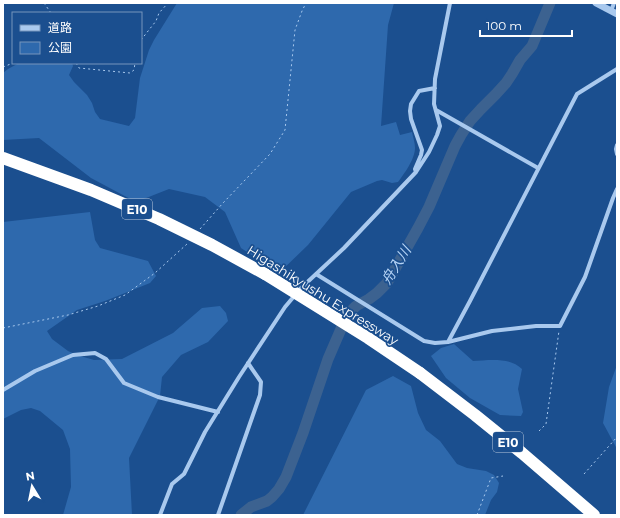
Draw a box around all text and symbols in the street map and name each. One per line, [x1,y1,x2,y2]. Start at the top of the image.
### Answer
legend [12,12,142,64]
scale bar [480,12,572,38]
text: 100 m [486,18,522,33]
text: 道路 [48,20,72,35]
text: 公園 [48,40,72,55]
road number: E10 [122,199,152,219]
water label: 舟入川 [377,241,416,288]
street label: Higashikyushu Expressway [244,242,402,349]
road number: E10 [493,432,523,452]
north arrow [12,466,52,506]
text: N [25,468,36,484]

